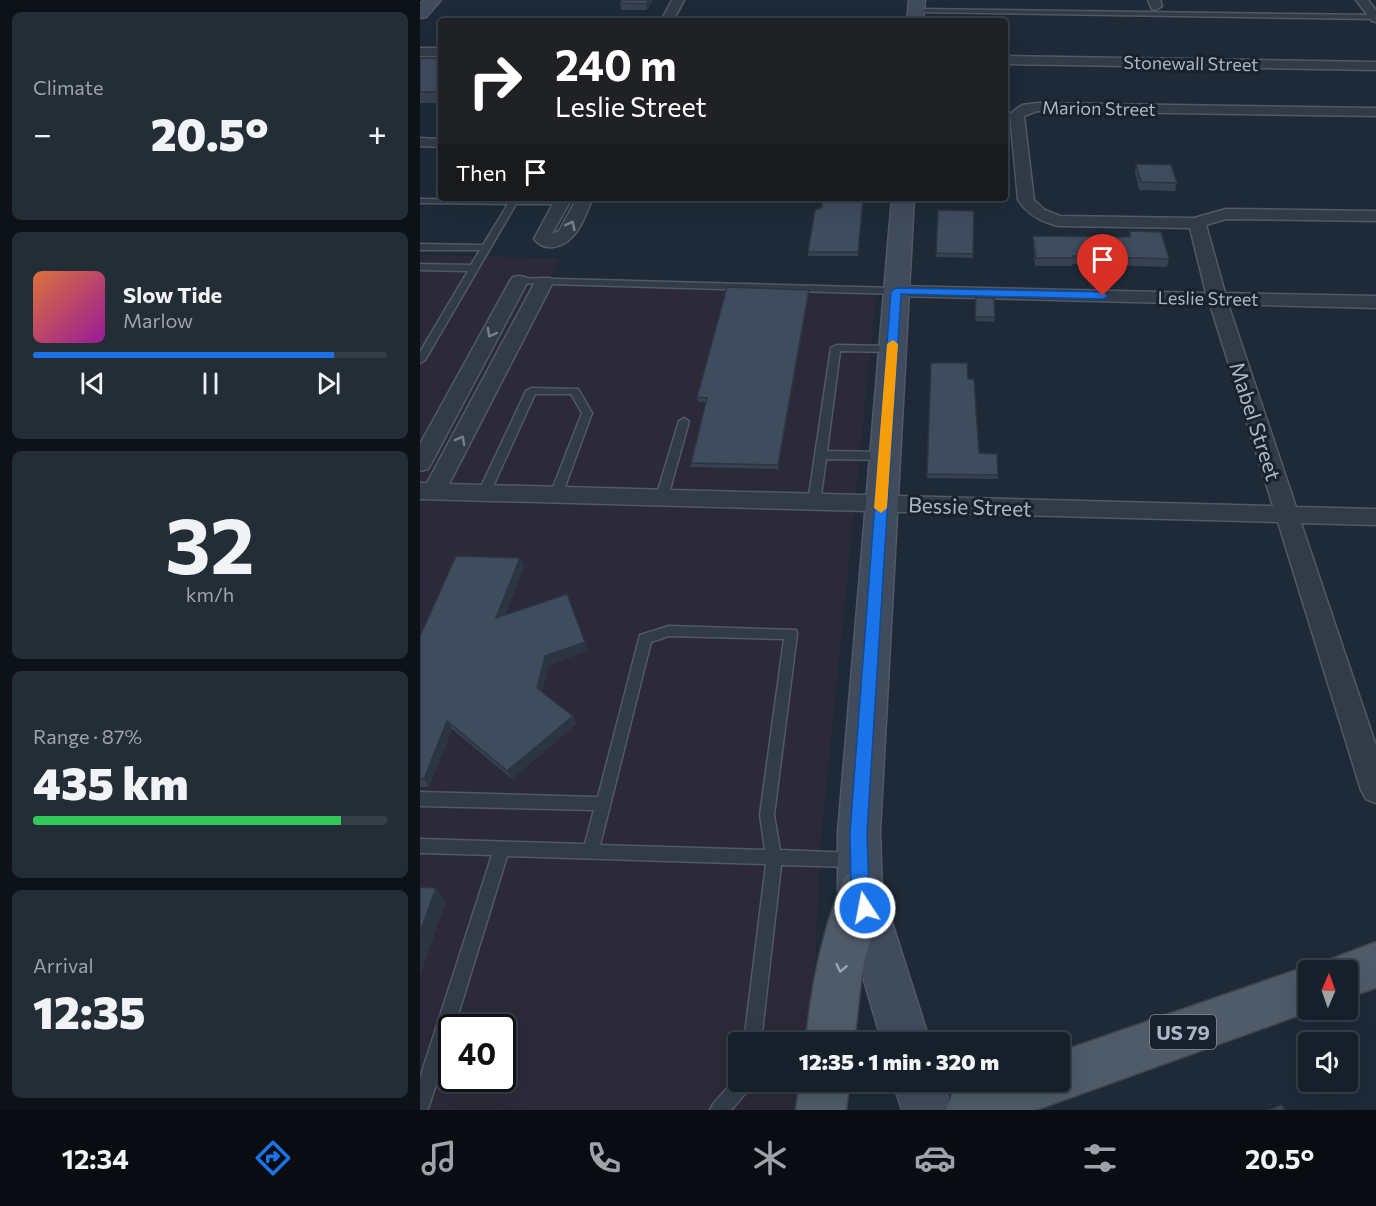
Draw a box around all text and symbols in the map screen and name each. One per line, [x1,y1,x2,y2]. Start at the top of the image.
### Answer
text: 240 m [555,38,677,90]
icon: right [456,42,534,120]
street label: Stonewall Street [1123,51,1259,75]
text: Climate [33,75,103,99]
text: Leslie Street [555,90,707,123]
street label: Marion Street [1042,96,1156,120]
text: 20.5° [151,105,269,160]
text: − [33,112,52,153]
text: + [368,112,387,153]
icon: arrive [519,156,552,189]
text: Then [456,159,507,186]
one-way arrow [564,221,575,231]
pin [1077,234,1128,296]
icon: arrive [1086,243,1119,276]
text: Slow Tide [123,281,222,308]
street label: Leslie Street [1157,286,1259,310]
text: Marlow [123,308,193,332]
one-way arrow [487,327,498,337]
street label: Mabel Street [1225,359,1287,483]
icon: previous [76,367,109,400]
icon: pause [194,367,227,400]
icon: next [312,367,345,400]
one-way arrow [454,435,465,446]
street label: Bessie Street [908,491,1032,521]
text: 32 [165,495,255,590]
text: km/h [186,582,234,606]
text: Range · 87% [33,724,142,748]
text: 435 km [33,754,188,809]
position arrow [833,876,897,940]
text: Arrival [33,953,94,977]
north arrow [1298,960,1358,1020]
map controls [1298,960,1358,1092]
one-way arrow [835,962,848,972]
text: 12:35 [33,983,146,1038]
speed limit sign: 40 [438,1014,516,1092]
road number: US 79 [1150,1015,1216,1049]
button: sound [1298,1032,1358,1092]
text: 12:35 · 1 min · 320 m [799,1048,999,1075]
icon: directions [252,1137,294,1179]
icon: music [418,1137,460,1179]
icon: phone [583,1137,625,1179]
icon: climate [749,1137,791,1179]
icon: car [914,1137,956,1179]
icon: filters [1079,1137,1121,1179]
text: 12:34 [62,1142,129,1175]
text: 20.5° [1245,1142,1314,1175]

